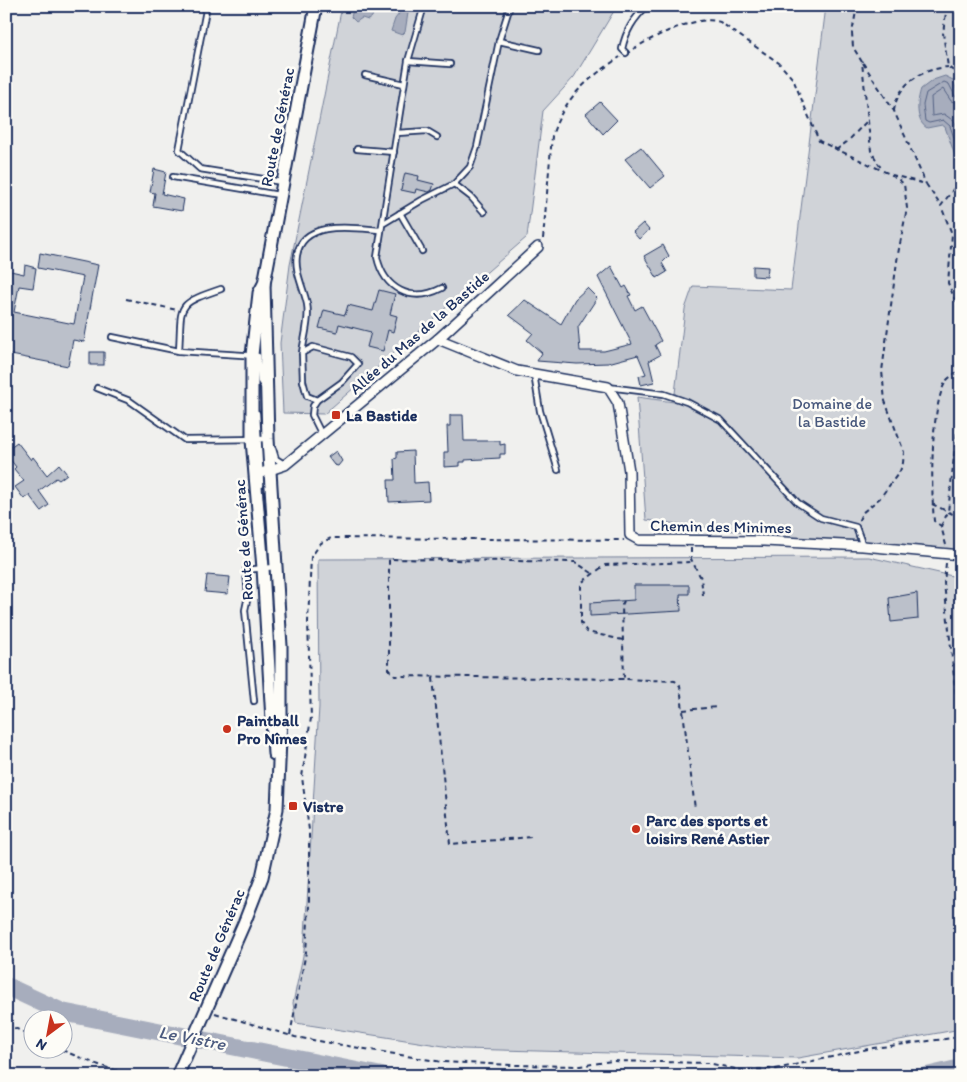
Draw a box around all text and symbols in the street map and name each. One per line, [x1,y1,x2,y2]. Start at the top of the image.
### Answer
street label: Route de Générac [257,66,298,188]
street label: Allée du Mas de la Bastide [346,267,493,398]
park label: Domaine de la Bastide [792,394,872,431]
place label: La Bastide [346,406,418,425]
marker: La Bastide [330,409,342,421]
street label: Route de Générac [230,479,257,601]
street label: Chemin des Minimes [650,516,792,537]
place label: Paintball Pro Nîmes [237,711,307,748]
marker: Paintball Pro Nîmes [221,723,233,735]
place label: Vistre [303,797,344,816]
marker: Vistre [287,800,299,812]
place label: Parc des sports et loisirs René Astier [646,811,770,848]
marker: Parc des sports et loisirs René Astier [630,823,642,835]
street label: Route de Générac [184,886,249,1005]
north arrow [22,1010,72,1060]
water label: Le Vistre [157,1021,229,1055]
text: N [33,1035,50,1054]

